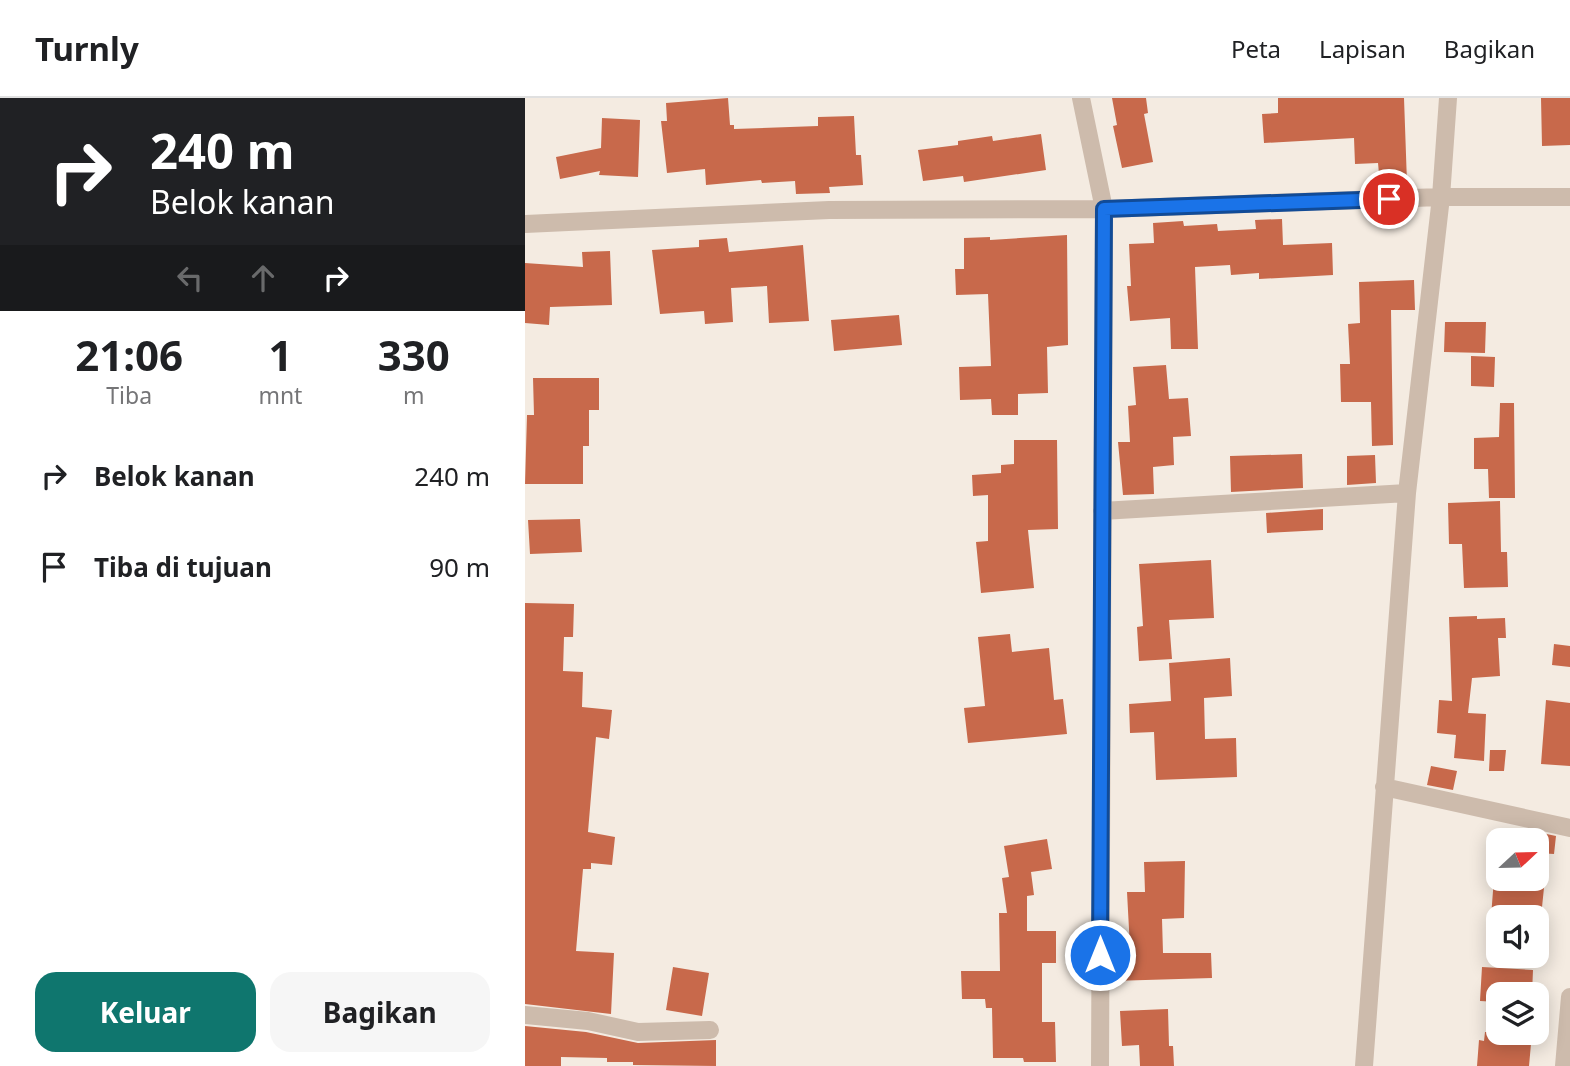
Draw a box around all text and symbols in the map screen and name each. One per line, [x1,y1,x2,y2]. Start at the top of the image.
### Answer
text: Turnly [35,26,139,71]
text: Peta [1231,32,1281,65]
text: Lapisan [1319,32,1406,65]
text: Bagikan [1444,32,1535,65]
text: 240 m [150,117,295,183]
icon: right [35,126,126,217]
pin [1359,169,1419,229]
text: Belok kanan [150,180,334,223]
icon: arrive [1370,180,1408,218]
icon: left [171,259,209,297]
icon: ahead [244,259,282,297]
icon: right [317,259,355,297]
text: 21:06 [75,326,183,383]
text: 1 [268,326,292,383]
text: 330 [378,326,450,383]
text: Tiba [106,379,152,411]
text: mnt [258,379,302,411]
text: m [403,379,424,411]
icon: right [35,457,73,495]
text: Belok kanan [94,458,255,494]
text: 240 m [414,458,490,494]
icon: arrive [35,548,73,586]
text: Tiba di tujuan [94,549,272,585]
text: 90 m [429,549,490,585]
north arrow [1486,828,1549,891]
map controls [1486,828,1549,1045]
button: sound [1486,905,1549,968]
position arrow [1063,918,1137,992]
button: Keluar [35,972,256,1052]
button: Bagikan [270,972,490,1052]
button: layers [1486,982,1549,1045]

